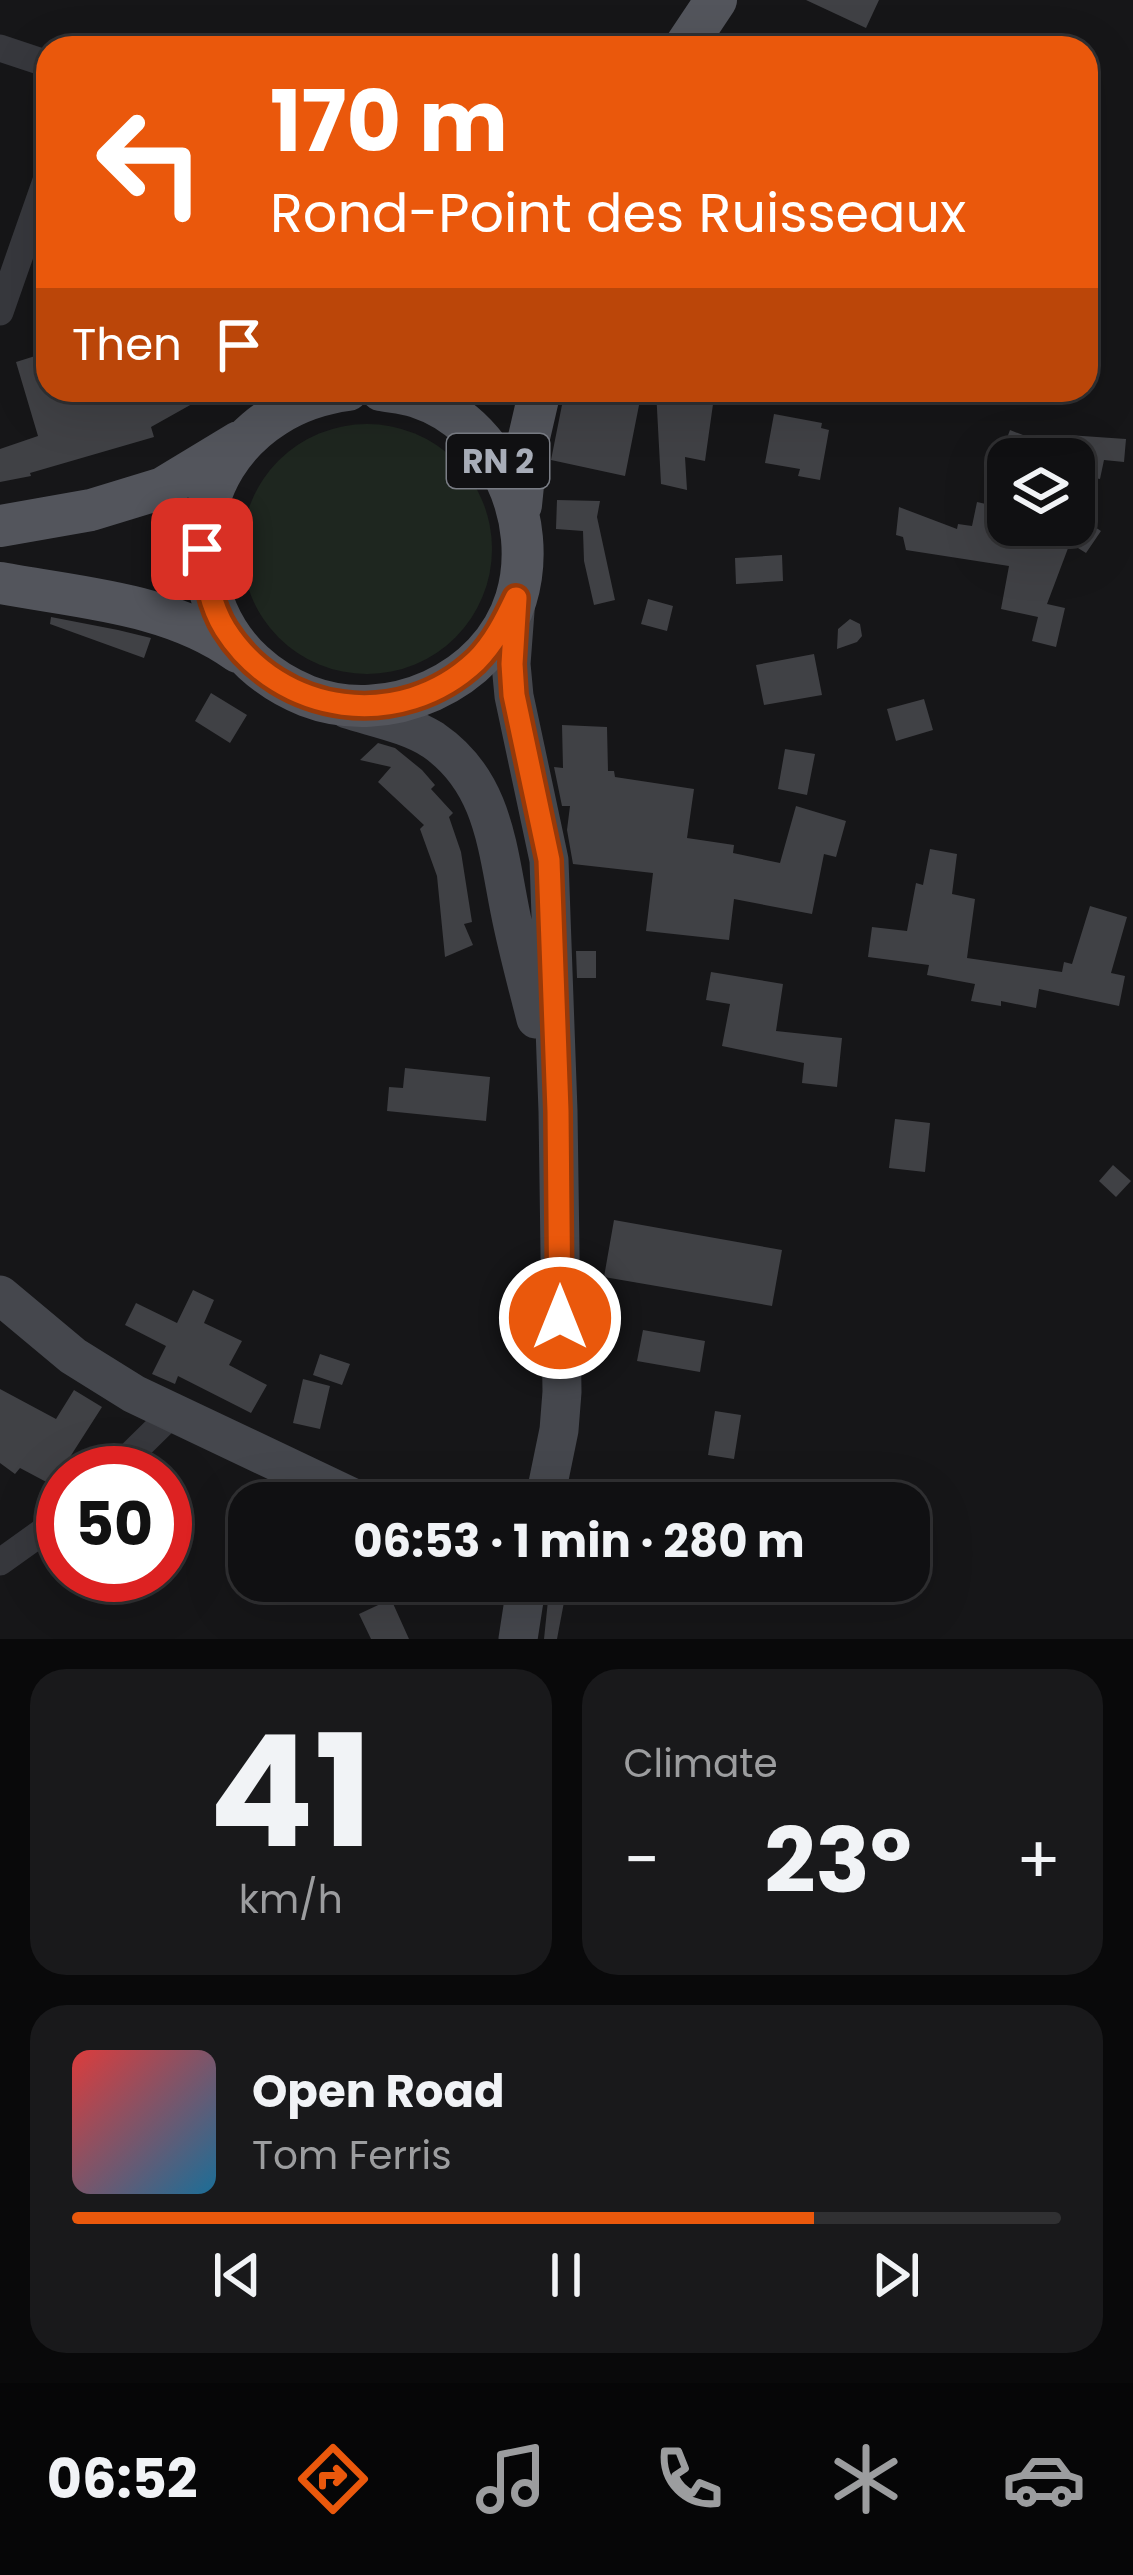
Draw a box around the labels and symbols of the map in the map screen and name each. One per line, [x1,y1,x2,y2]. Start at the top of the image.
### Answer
road number: RN 2 [447,434,549,488]
pin [151,498,253,600]
position arrow [497,1255,623,1381]
speed limit sign: 50 [36,1446,192,1602]

